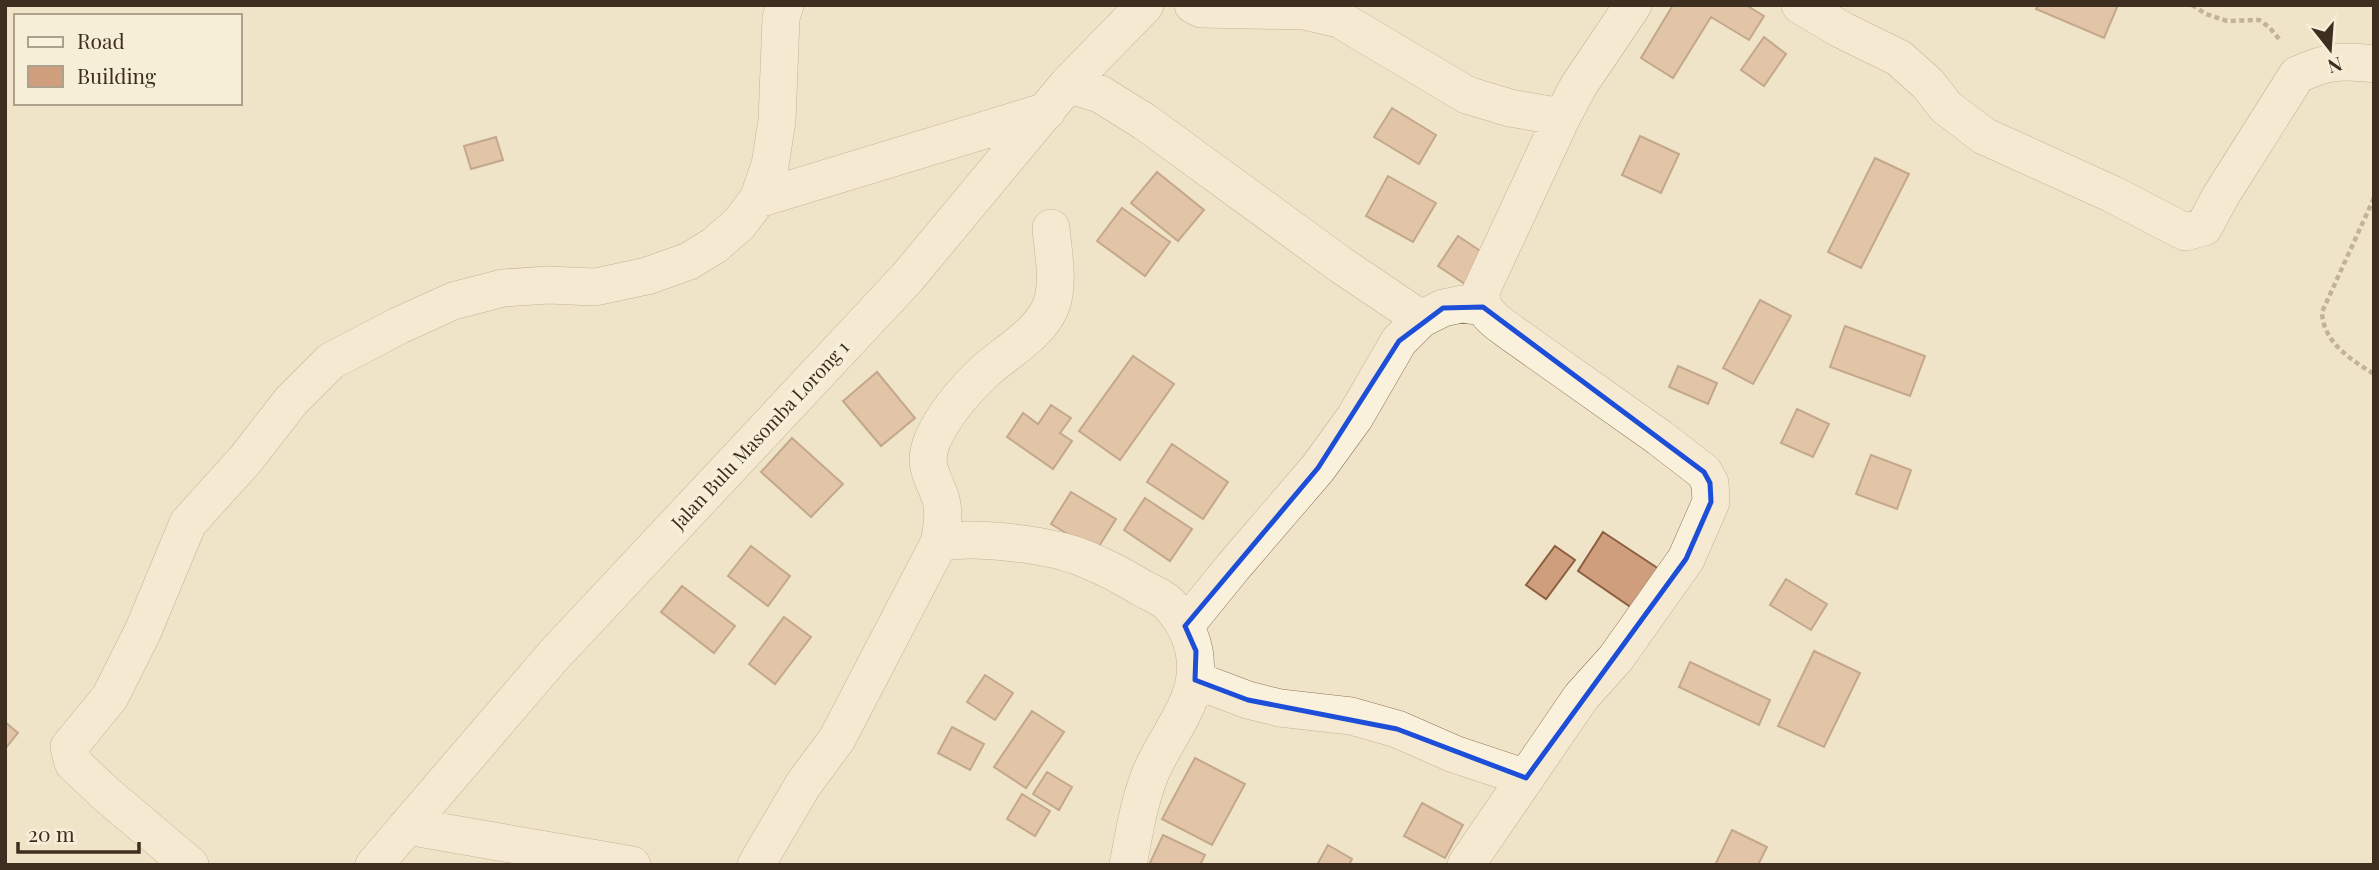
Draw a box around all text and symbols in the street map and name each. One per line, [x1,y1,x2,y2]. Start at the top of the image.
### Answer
legend [14,14,242,105]
north arrow [2295,14,2365,84]
text: Road [77,26,125,54]
text: N [2325,52,2346,81]
text: Building [77,61,156,89]
street label: Jalan Bulu Masomba Lorong 1 [664,334,854,535]
scale bar [18,810,138,854]
text: 20 m [28,819,75,847]

